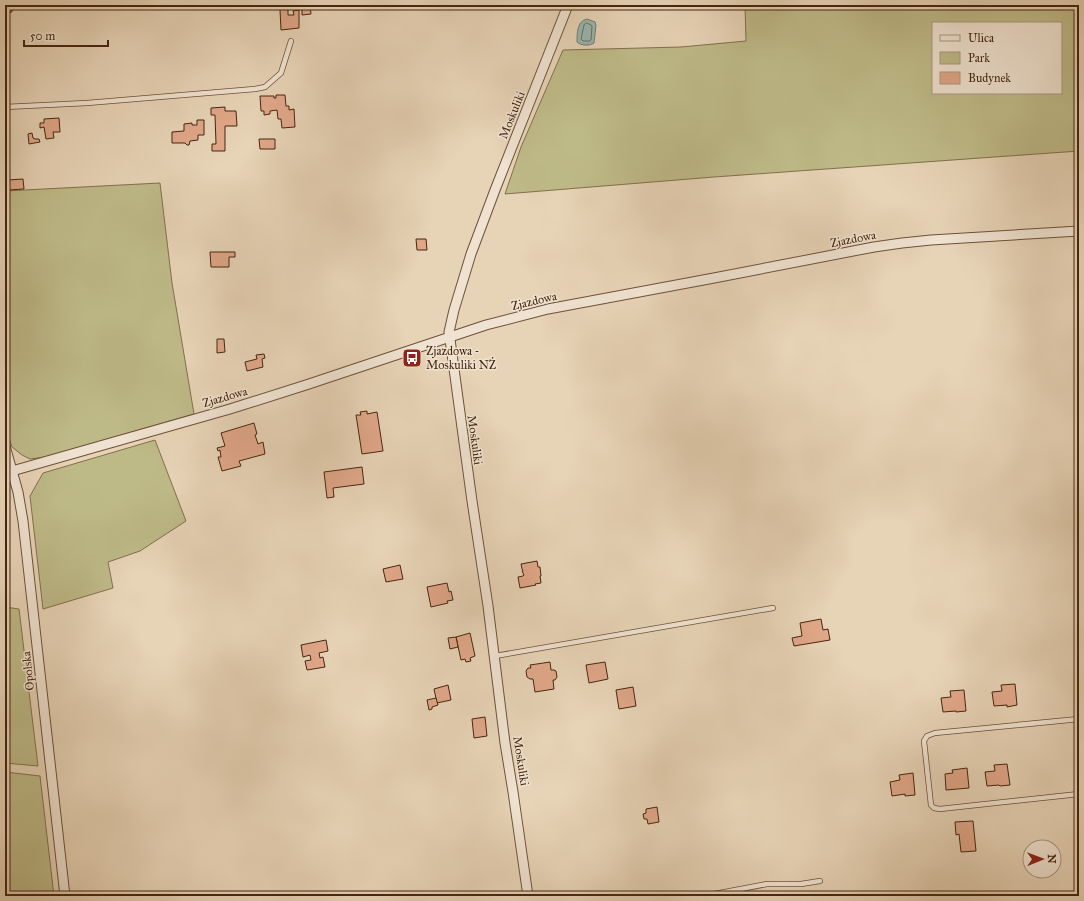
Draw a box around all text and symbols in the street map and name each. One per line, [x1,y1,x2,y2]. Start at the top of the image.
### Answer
scale bar [24,22,108,48]
legend [932,22,1062,94]
text: 50 m [30,29,55,43]
text: Ulica [968,31,995,45]
text: Park [968,51,990,65]
text: Budynek [968,71,1011,85]
street label: Moskuliki [496,89,528,141]
street label: Zjazdowa [829,228,878,250]
street label: Zjazdowa [510,289,559,313]
place label: Zjazdowa - Moskuliki NŻ [426,344,497,372]
bus stop icon: Zjazdowa - Moskuliki NŻ [401,347,423,369]
street label: Zjazdowa [201,384,250,410]
street label: Moskuliki [465,414,486,466]
street label: Opolska [19,650,37,691]
street label: Moskuliki [510,735,532,788]
north arrow [1022,839,1062,879]
text: N [1045,854,1058,864]

